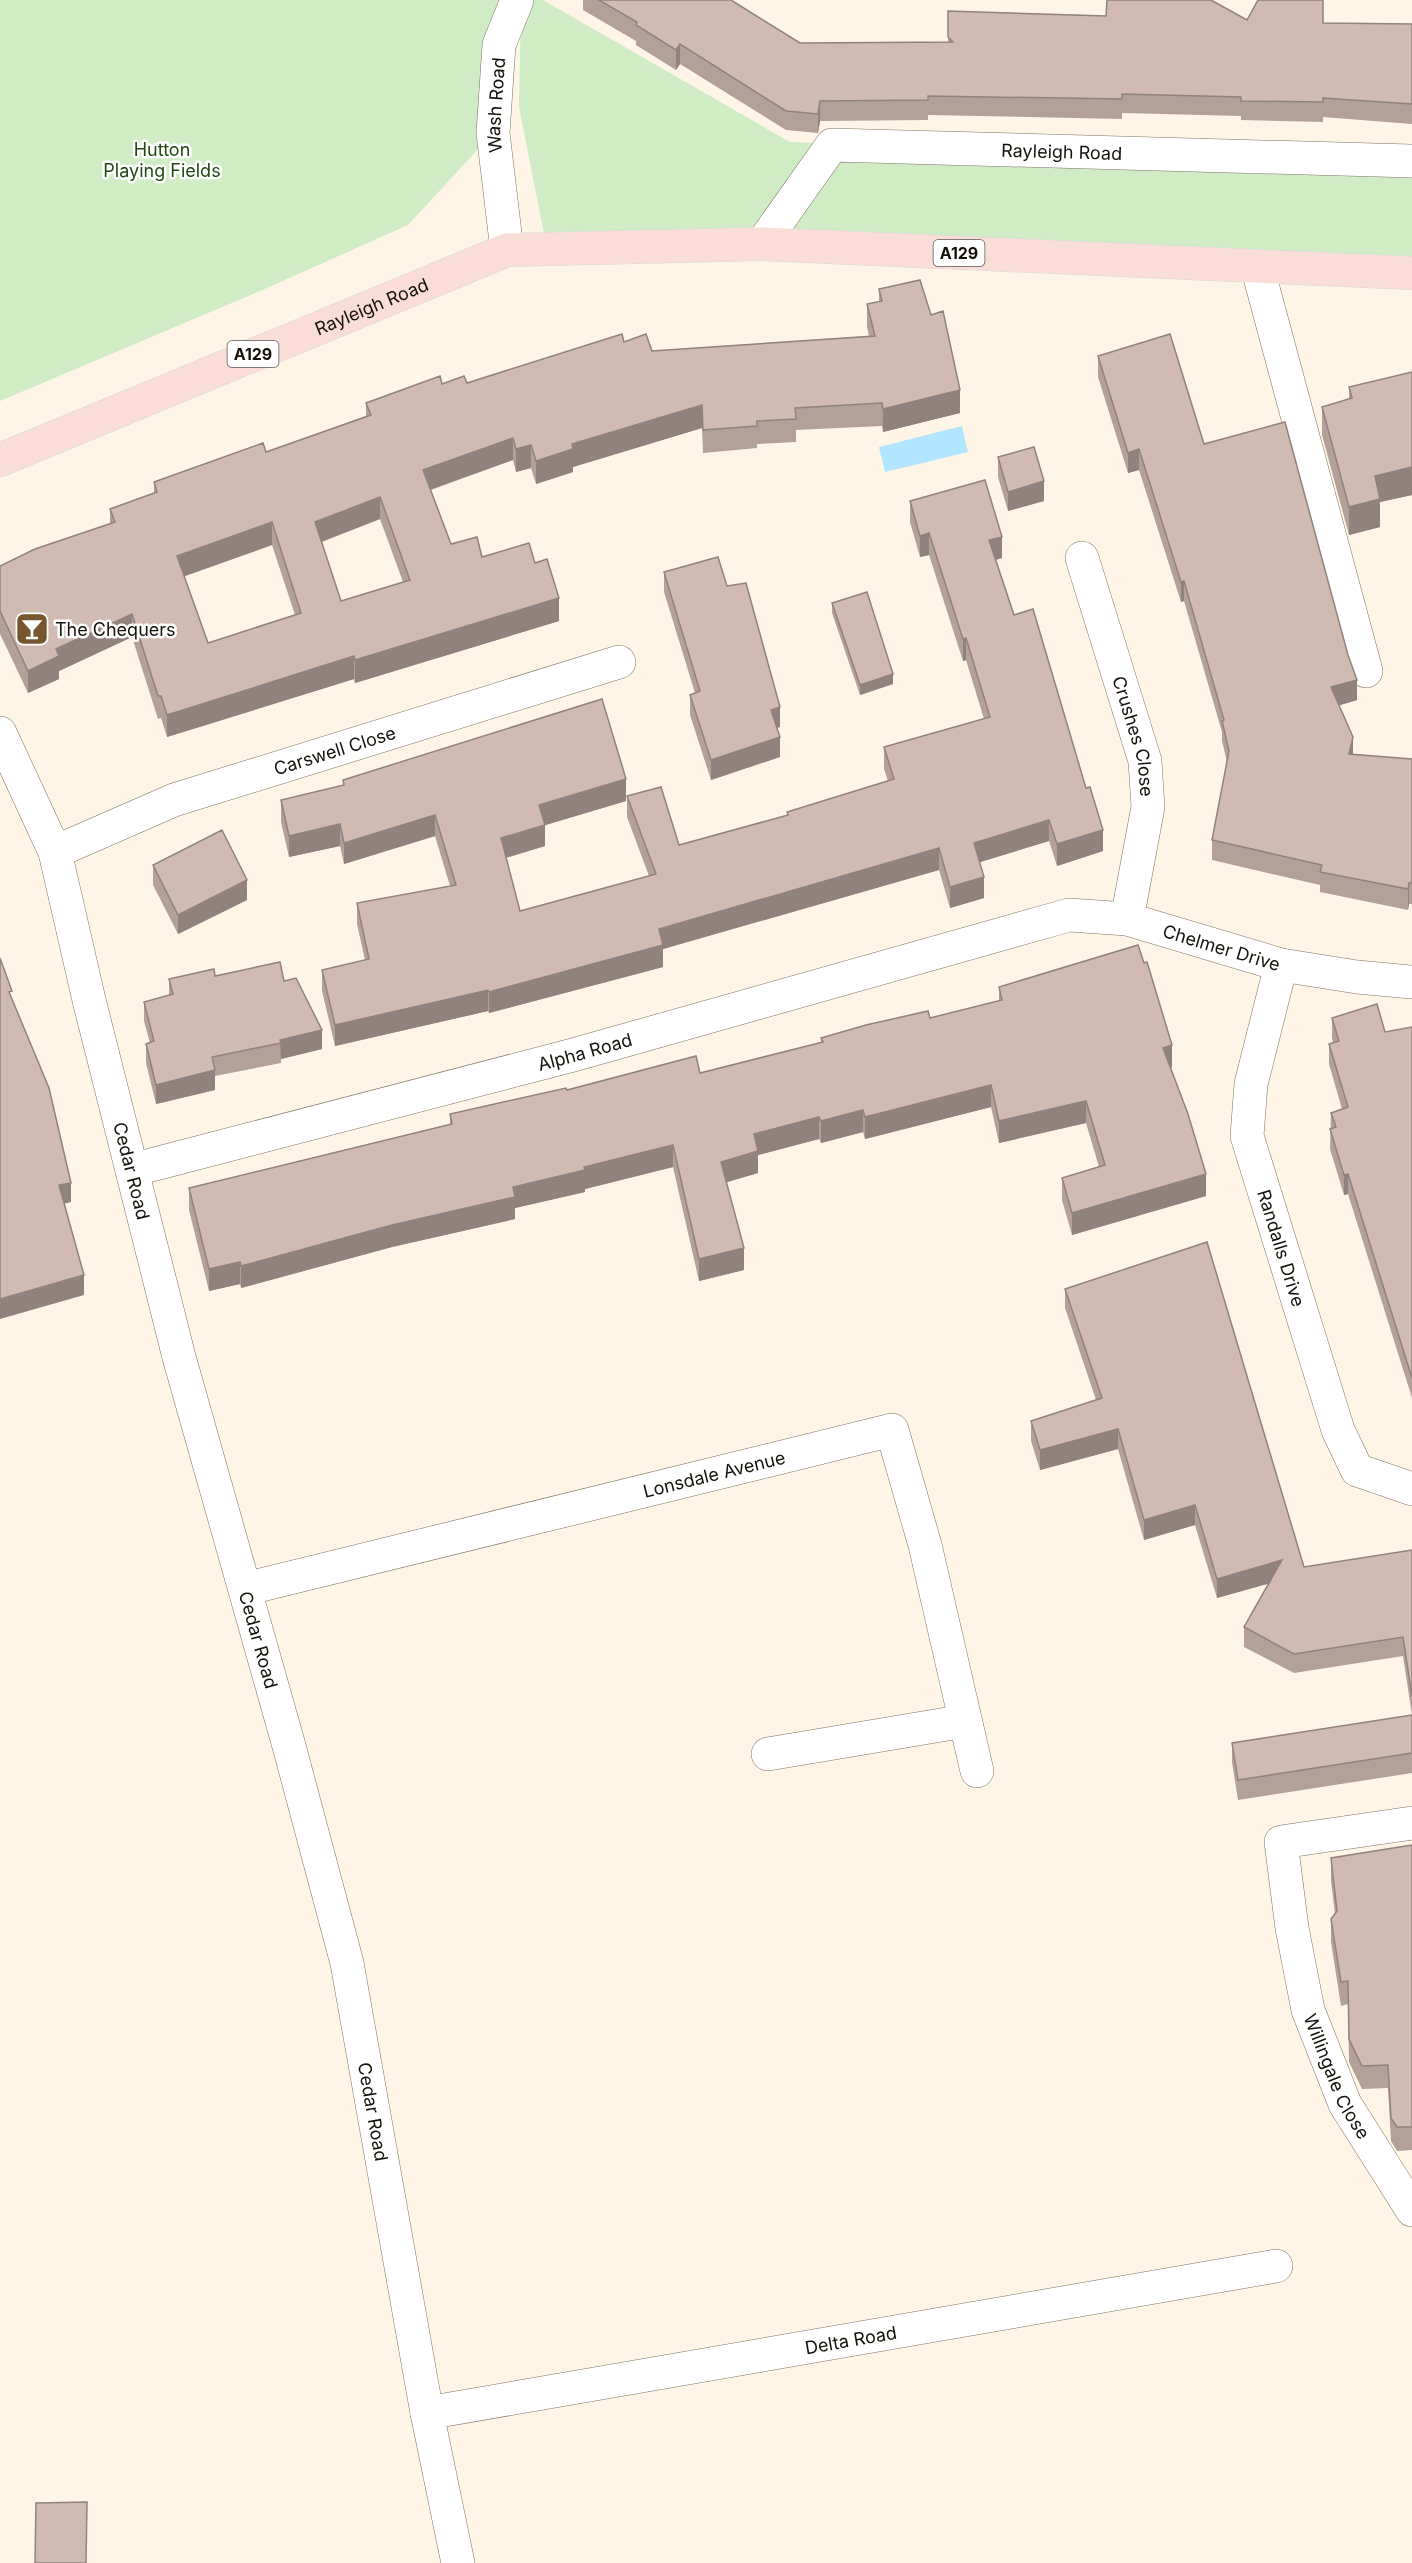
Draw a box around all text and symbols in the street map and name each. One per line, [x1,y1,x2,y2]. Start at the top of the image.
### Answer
street label: Wash Road [482,56,509,154]
park label: Hutton Playing Fields [103,139,221,181]
street label: Rayleigh Road [1001,139,1122,163]
road number: A129 [934,240,984,266]
street label: Rayleigh Road [311,273,431,339]
road number: A129 [228,341,278,367]
bar icon: The Chequers [14,611,50,647]
place label: The Chequers [55,619,176,640]
street label: Crushes Close [1109,673,1158,797]
street label: Carswell Close [271,721,398,779]
street label: Chelmer Drive [1160,920,1283,975]
street label: Alpha Road [535,1028,634,1074]
street label: Cedar Road [110,1120,154,1222]
street label: Randalls Drive [1254,1187,1310,1309]
street label: Lonsdale Avenue [641,1446,787,1501]
street label: Cedar Road [235,1589,283,1691]
street label: Willingale Close [1300,2011,1375,2143]
street label: Cedar Road [354,2061,393,2163]
street label: Delta Road [803,2321,898,2358]

